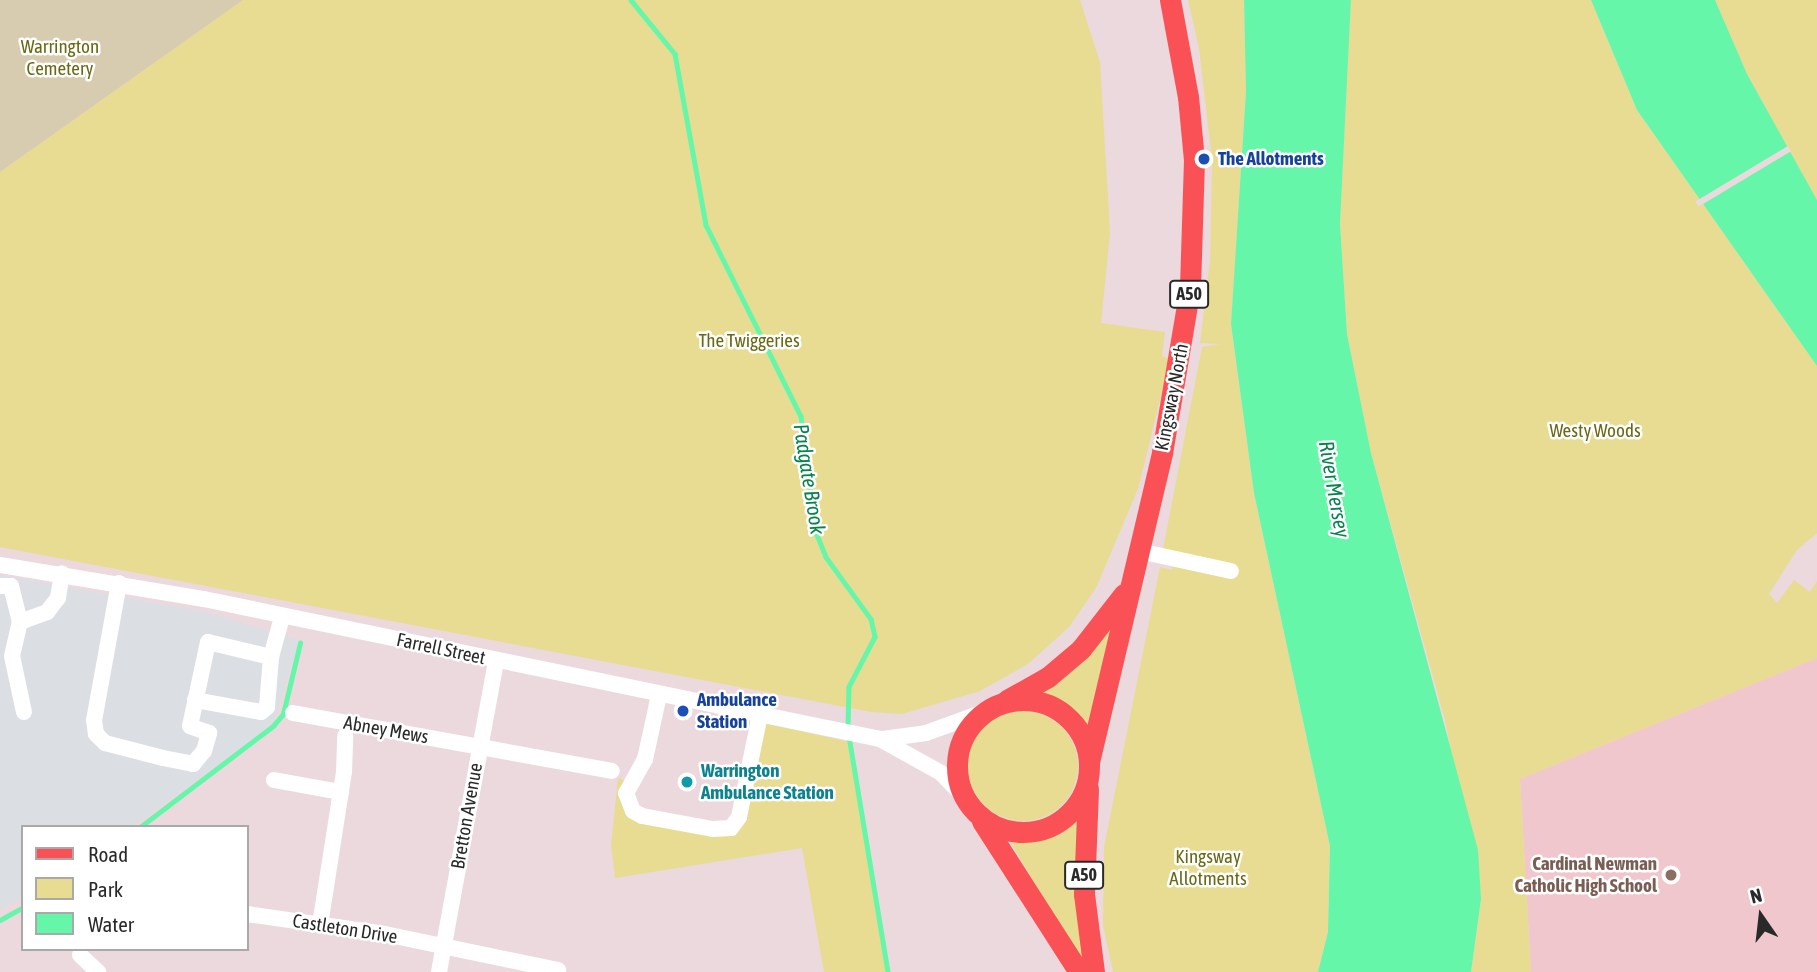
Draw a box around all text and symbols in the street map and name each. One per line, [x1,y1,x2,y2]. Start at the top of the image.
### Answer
park label: Warrington Cemetery [21,36,99,80]
place label: The Allotments [1218,148,1324,170]
marker: The Allotments [1196,151,1212,167]
road number: A50 [1168,280,1210,308]
park label: The Twiggeries [698,330,800,352]
street label: Kingsway North [1150,342,1194,452]
park label: Westy Woods [1549,420,1641,442]
water label: Padgate Brook [789,422,831,536]
water label: River Mersey [1314,439,1356,539]
street label: Farrell Street [394,628,488,670]
place label: Ambulance Station [697,689,777,733]
marker: Ambulance Station [675,703,691,719]
street label: Abney Mews [342,711,430,749]
place label: Warrington Ambulance Station [701,760,834,804]
street label: Bretton Avenue [446,761,488,871]
marker: Warrington Ambulance Station [679,774,695,790]
legend [21,825,248,951]
text: Road [88,842,128,866]
park label: Kingsway Allotments [1169,846,1247,890]
place label: Cardinal Newman Catholic High School [1514,853,1657,897]
road number: A50 [1063,860,1105,890]
marker: Cardinal Newman Catholic High School [1663,867,1679,883]
text: Park [88,877,123,901]
north arrow [1726,881,1796,951]
text: N [1748,884,1764,908]
street label: Castleton Drive [291,909,399,949]
text: Water [88,912,134,936]

